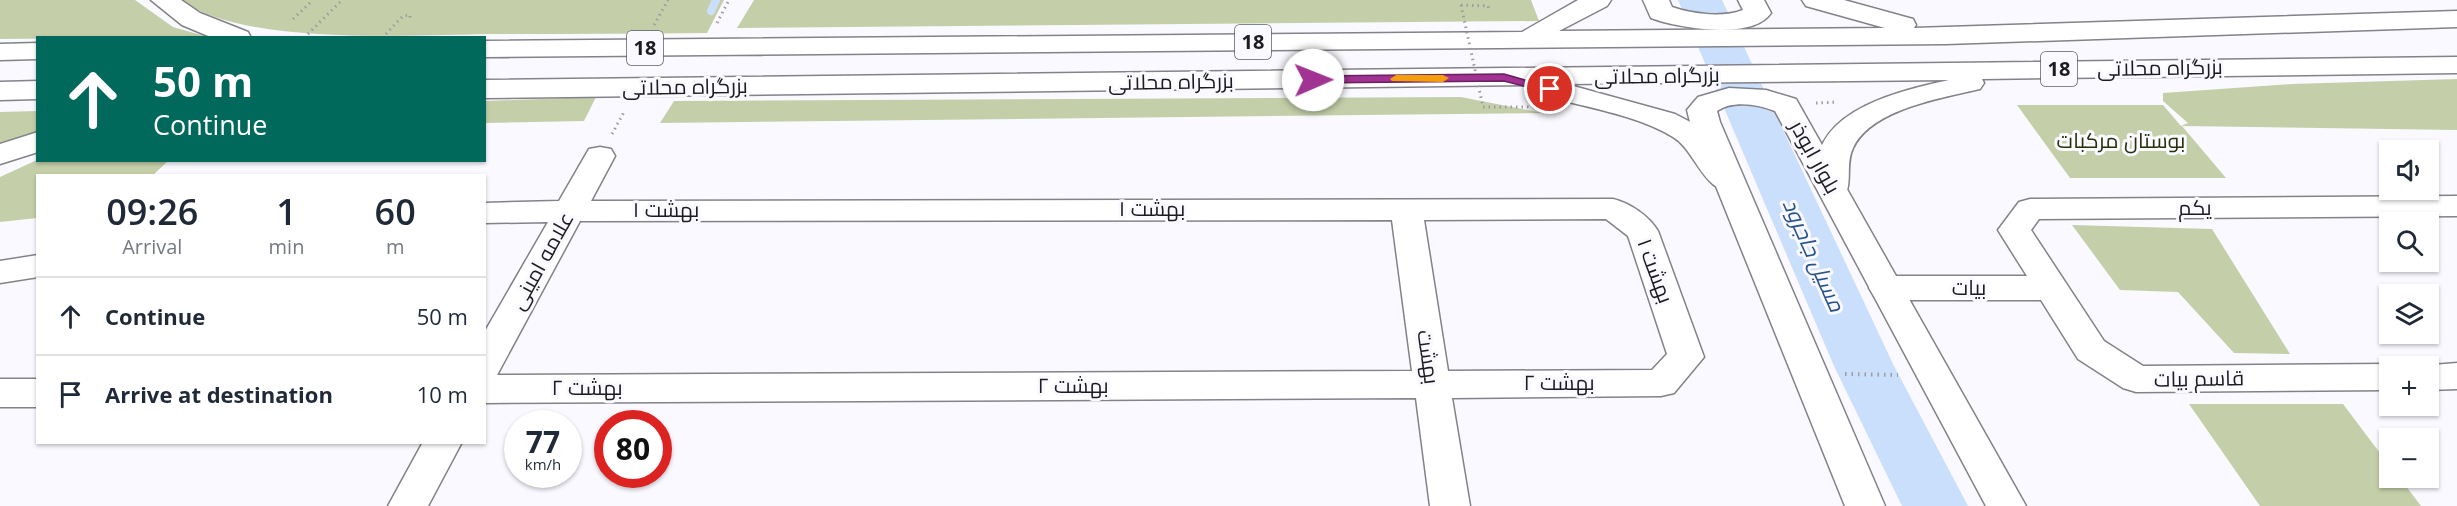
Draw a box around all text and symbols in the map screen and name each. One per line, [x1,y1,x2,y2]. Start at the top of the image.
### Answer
road number: 18 [1235,25,1271,59]
road number: 18 [627,31,663,65]
position arrow [1281,48,1345,112]
text: 50 m [153,52,253,109]
road number: 18 [2041,52,2077,86]
street label: بزرگراه محلاتی [2097,52,2223,82]
icon: ahead [54,60,132,138]
street label: بزرگراه محلاتی [1594,60,1720,90]
pin [1524,63,1575,114]
street label: بزرگراه محلاتی [1108,66,1234,96]
street label: بزرگراه محلاتی [622,71,748,101]
icon: arrive [1533,72,1566,105]
text: Continue [153,106,268,143]
street label: بلوار ابوذر [1784,114,1847,198]
park label: بوستان مرکبات [2057,126,2185,154]
map controls [2379,140,2439,488]
button: sound [2379,140,2439,200]
text: 09:26 [106,187,198,236]
text: 1 [276,187,297,236]
text: 60 [375,187,416,236]
water label: مسیل جاجرود [1777,193,1854,317]
street label: یکم [2178,193,2212,222]
street label: بهشت ۱ [1119,194,1185,222]
street label: بهشت ۱ [633,195,699,223]
street label: علامه امینی [503,207,579,314]
button: search [2379,212,2439,272]
text: Arrival [122,233,182,260]
text: min [269,233,304,260]
text: m [386,233,404,260]
street label: بهشت ۱ [1631,235,1680,307]
street label: بیات [1952,273,1986,301]
button: layers [2379,284,2439,344]
icon: ahead [54,300,87,333]
text: Continue [105,301,205,331]
text: 50 m [417,301,468,331]
street label: بهشت [1411,328,1447,386]
button: + [2379,356,2439,416]
street label: قاسم بیات [2154,363,2244,394]
street label: بهشت ۲ [1523,368,1595,396]
street label: بهشت ۲ [1037,371,1109,399]
street label: بهشت ۲ [551,373,623,401]
icon: arrive [54,378,87,411]
text: Arrive at destination [105,379,333,409]
text: 10 m [417,379,468,409]
speed limit sign: 80 [594,410,672,488]
text: 77 [526,421,560,462]
button: − [2379,428,2439,488]
text: km/h [525,454,561,474]

